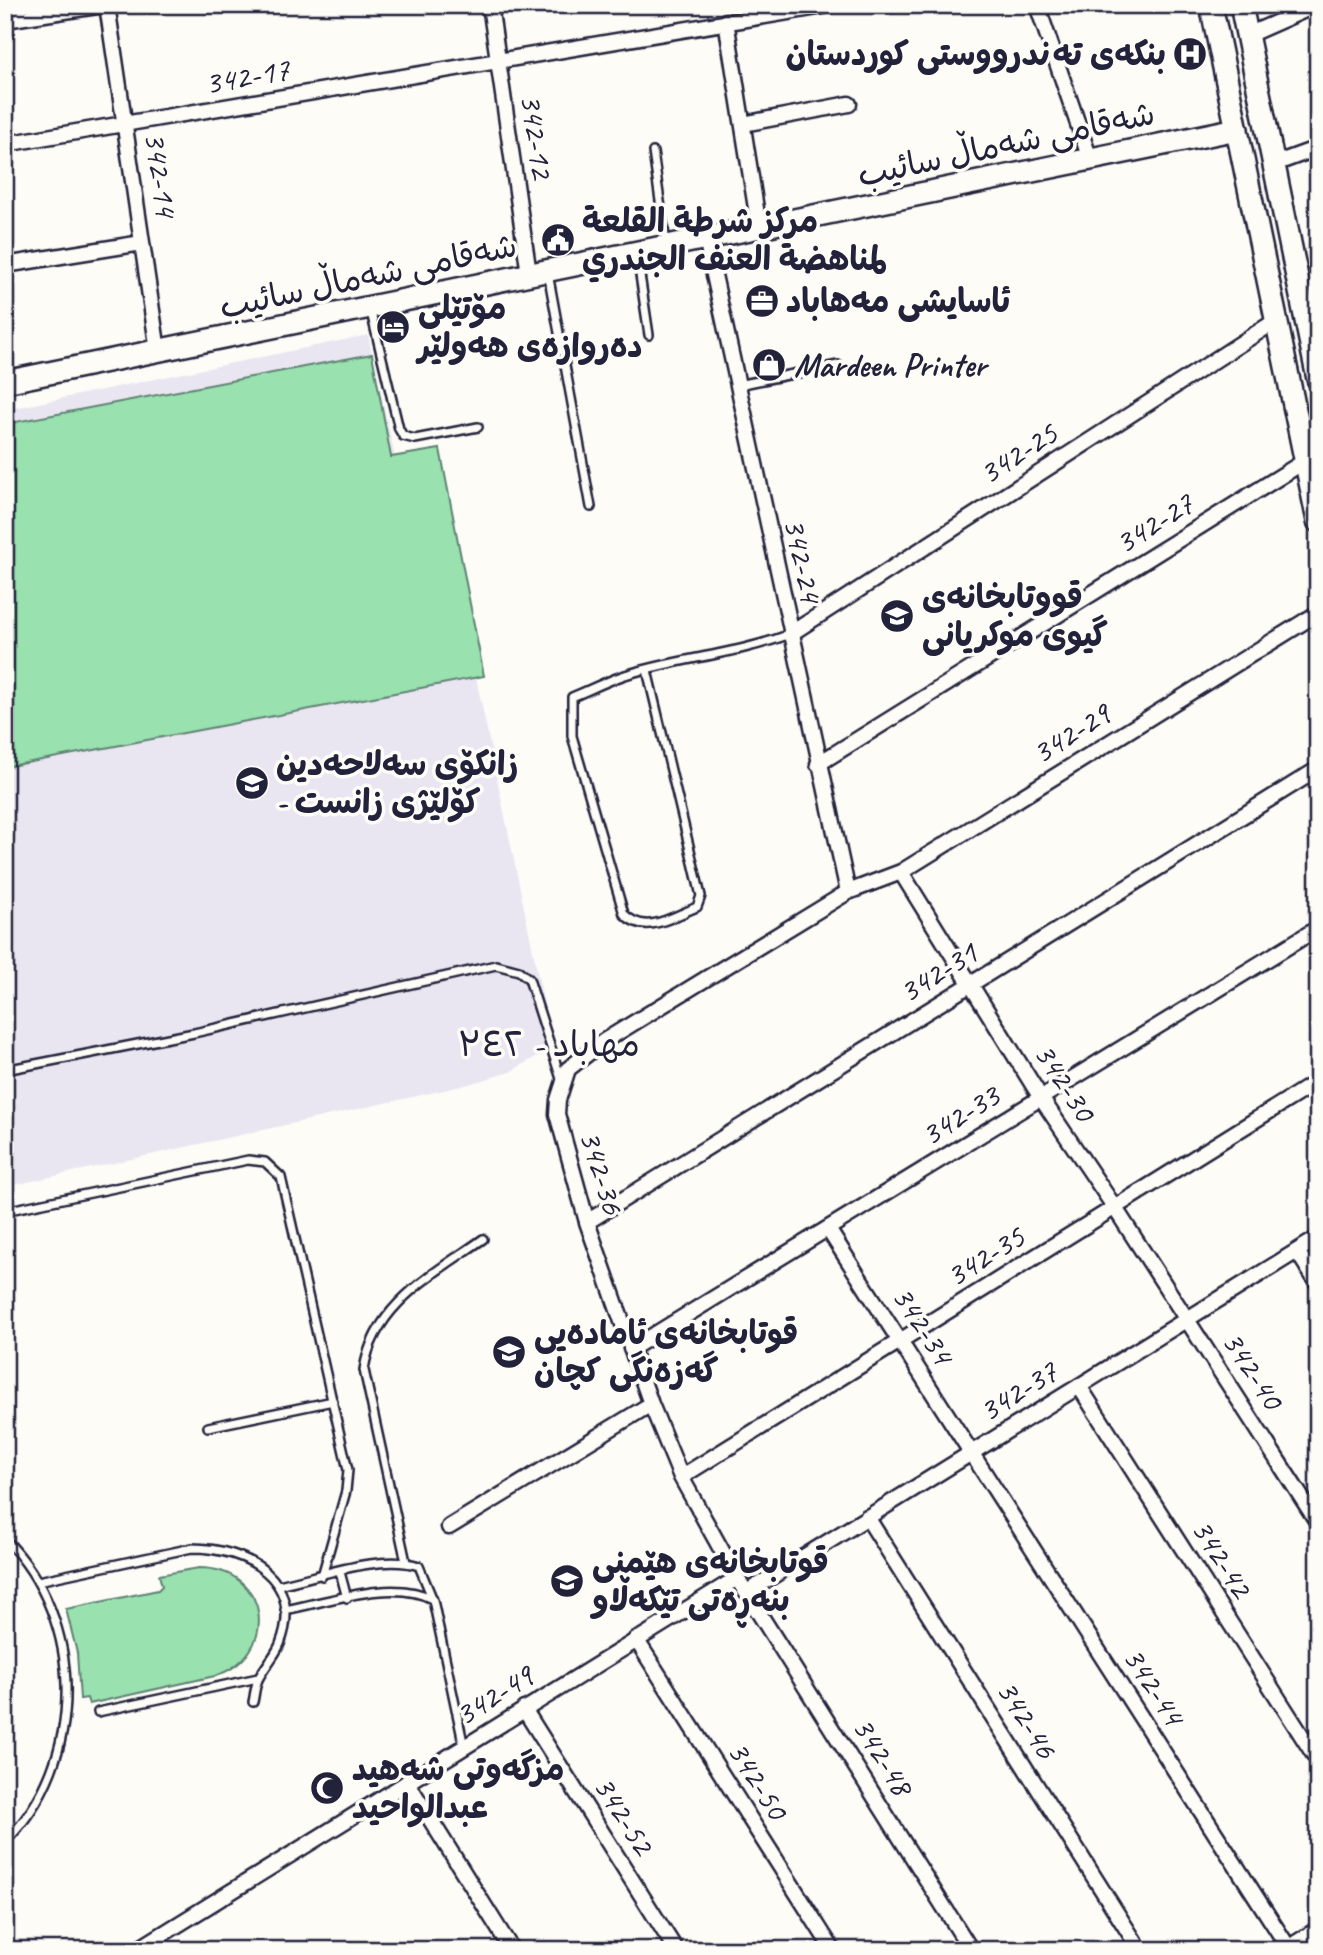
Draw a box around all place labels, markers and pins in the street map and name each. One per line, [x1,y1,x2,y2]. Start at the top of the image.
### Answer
place label: بنکەی تەندرووستی کوردستان [785,33,1166,75]
hospital icon: بنکەی تەندرووستی کوردستان [1171,35,1209,73]
place label: مركز شرطة القلعة لمناهضة العنف الجندري [582,200,887,283]
public building icon: مركز شرطة القلعة لمناهضة العنف الجندري [539,221,577,259]
place label: ئاسایشی مەهاباد [786,280,1011,322]
office icon: ئاسایشی مەهاباد [743,282,781,320]
place label: مۆتێلی دەروازەی هەولێر [415,287,643,367]
hotel icon: مۆتێلی دەروازەی هەولێر [374,308,412,346]
place label: Mardeen Printer [794,344,990,386]
shop icon: Mardeen Printer [750,346,788,384]
place label: قووتابخانەی گيوی موكريانی [922,576,1108,656]
school or university icon: قووتابخانەی گيوی موكريانی [878,597,916,635]
place label: زانکۆی سەلاحەدین - کۆلێژی زانست [276,743,518,823]
school or university icon: زانکۆی سەلاحەدین - کۆلێژی زانست [233,764,271,802]
place label: قوتابخانەی ئامادەیی گەزەنگی کچان [534,1312,798,1392]
school or university icon: قوتابخانەی ئامادەیی گەزەنگی کچان [490,1333,528,1371]
place label: قوتابخانەی هێمنی بنەڕەتی تێکەڵاو [589,1541,829,1628]
school or university icon: قوتابخانەی هێمنی بنەڕەتی تێکەڵاو [548,1562,586,1600]
place label: مزگه‌وتی شه‌هید عبدالواحید [352,1748,564,1828]
mosque icon: مزگه‌وتی شه‌هید عبدالواحید [308,1769,346,1807]

